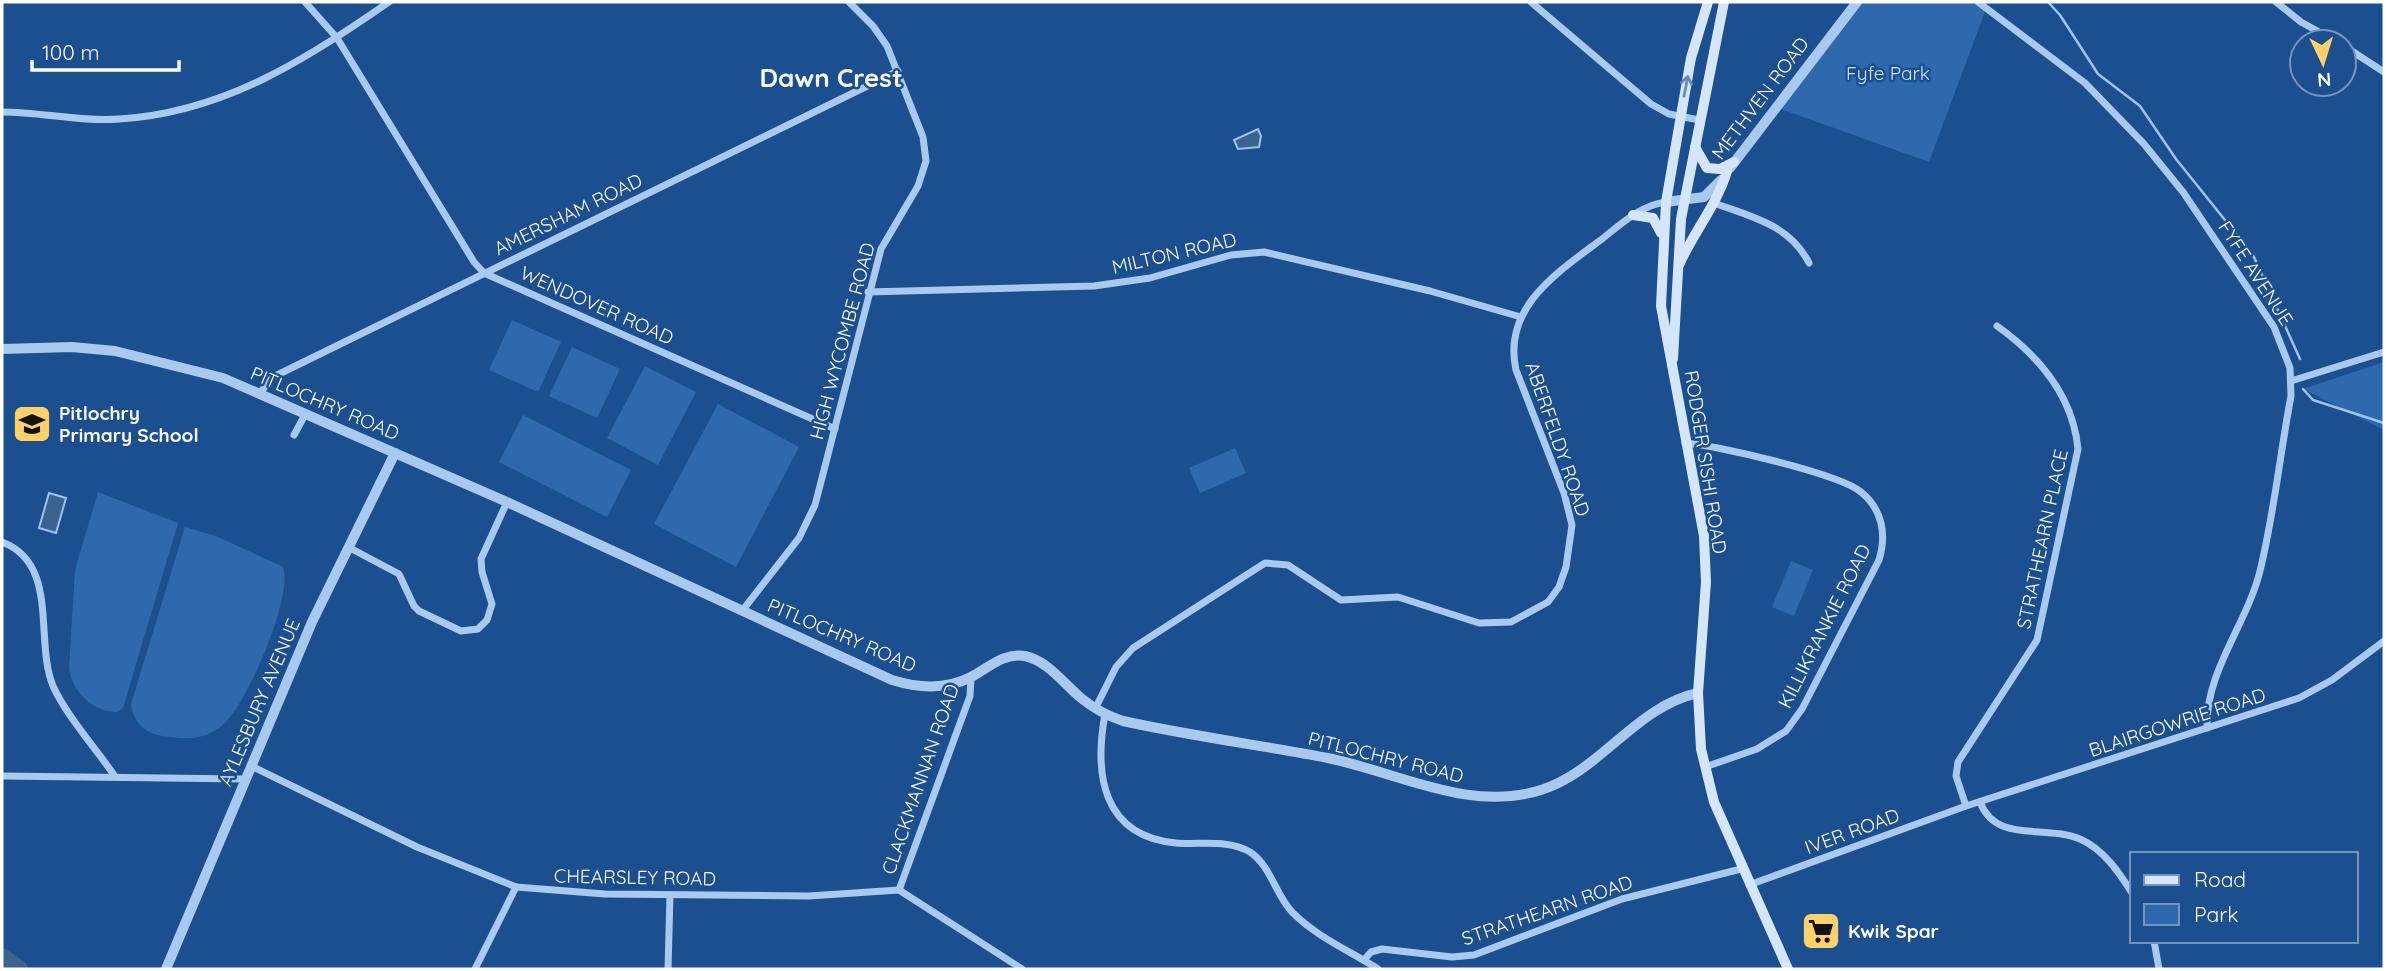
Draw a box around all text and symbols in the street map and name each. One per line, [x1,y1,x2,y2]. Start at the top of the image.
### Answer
scale bar [32,28,178,72]
north arrow [2288,28,2358,98]
street label: METHVEN ROAD [1706,32,1814,164]
text: 100 m [42,39,100,65]
district label: Dawn Crest [759,61,903,94]
park label: Fyfe Park [1846,61,1930,85]
text: N [2316,68,2332,92]
one-way arrow [1680,75,1693,98]
street label: AMERSHAM ROAD [490,168,646,260]
street label: FYFE AVENUE [2213,216,2299,330]
street label: MILTON ROAD [1109,227,1239,279]
street label: HIGH WYCOMBE ROAD [804,240,880,442]
street label: WENDOVER ROAD [517,260,677,350]
street label: ABERFELDY ROAD [1520,359,1596,519]
street label: PITLOCHRY ROAD [247,361,403,445]
street label: RODGER SISHI ROAD [1680,369,1732,555]
place label: Pitlochry Primary School [59,401,199,447]
school or university icon: Pitlochry Primary School [11,403,53,445]
street label: STRATHEARN PLACE [2011,447,2073,631]
street label: KILLIKRANKIE ROAD [1772,540,1876,712]
street label: PITLOCHRY ROAD [764,593,920,677]
street label: AYLESBURY AVENUE [213,615,305,789]
street label: CLACKMANNAN ROAD [876,681,964,877]
street label: BLAIRGOWRIE ROAD [2086,682,2268,762]
street label: PITLOCHRY ROAD [1306,726,1466,788]
street label: IVER ROAD [1801,803,1903,859]
legend [2130,852,2358,943]
street label: CHEARSLEY ROAD [554,864,716,890]
text: Road [2194,866,2246,892]
street label: STRATHEARN ROAD [1458,869,1636,951]
text: Park [2194,901,2238,927]
supermarket icon: Kwik Spar [1800,910,1842,952]
place label: Kwik Spar [1848,919,1939,943]

